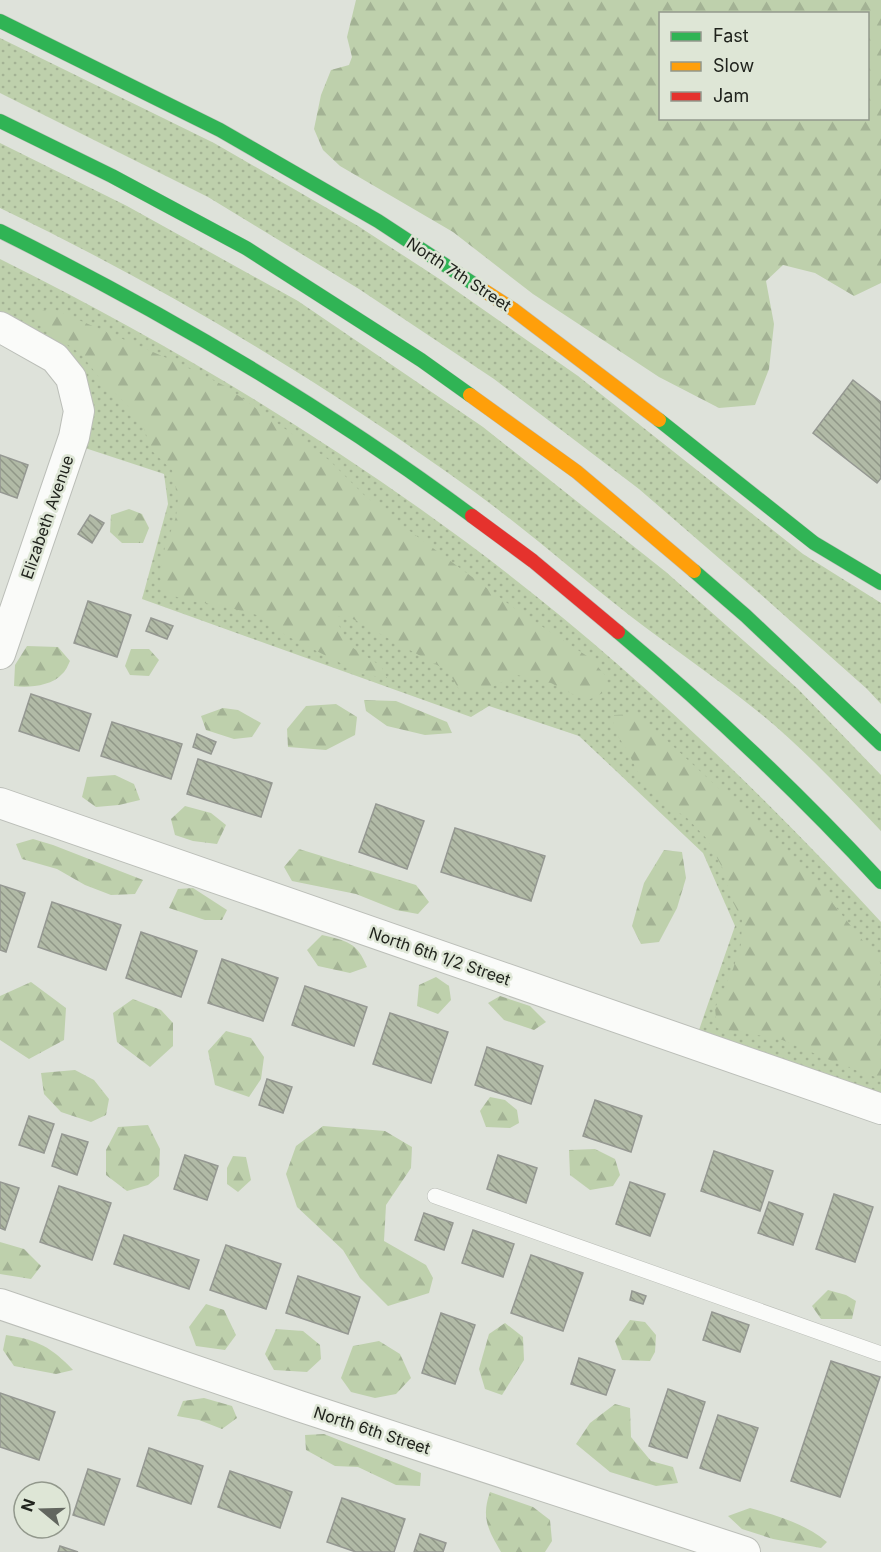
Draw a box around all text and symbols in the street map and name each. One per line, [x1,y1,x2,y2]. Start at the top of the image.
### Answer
legend [659,12,869,120]
text: Fast [713,25,749,46]
text: Slow [713,55,754,76]
text: Jam [713,85,749,106]
street label: North 7th Street [403,233,515,315]
street label: Elizabeth Avenue [16,452,78,582]
street label: North 6th 1/2 Street [367,922,513,990]
street label: North 6th Street [311,1402,433,1458]
north arrow [12,1480,72,1540]
text: N [16,1496,39,1514]

